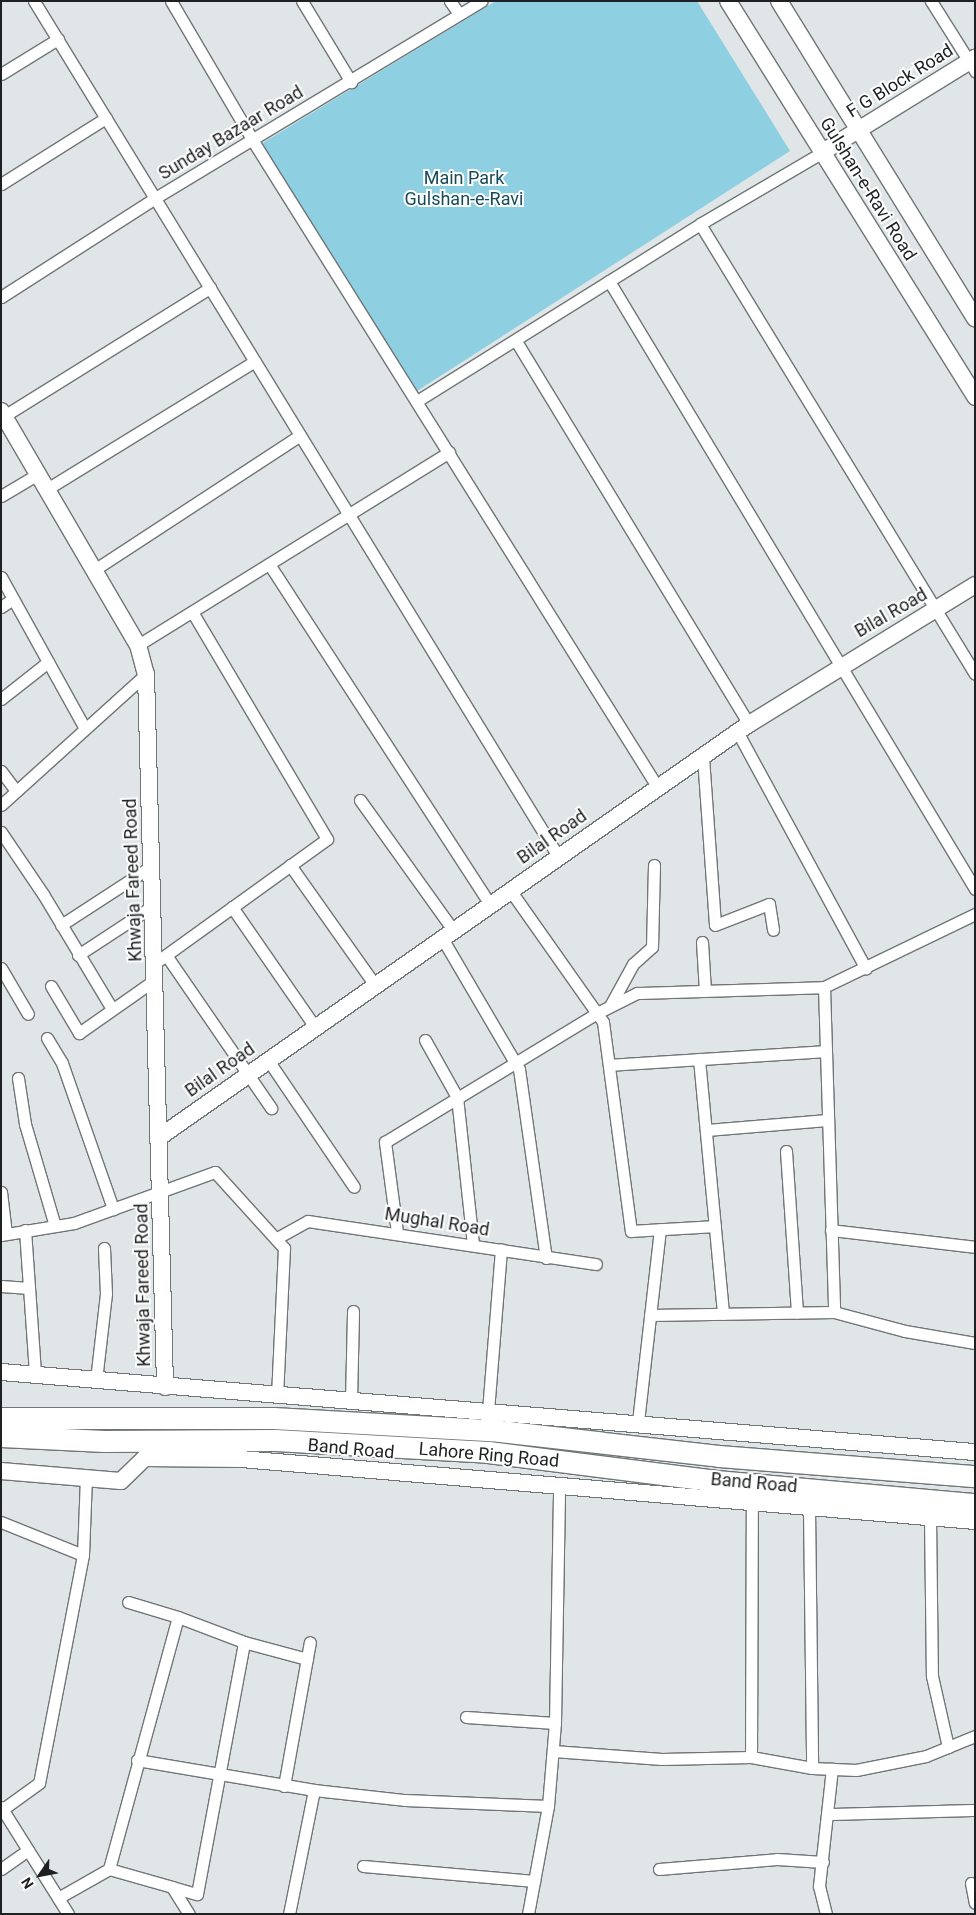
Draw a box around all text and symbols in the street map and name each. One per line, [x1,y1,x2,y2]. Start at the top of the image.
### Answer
street label: F G Block Road [843,40,957,122]
street label: Sunday Bazaar Road [155,81,307,185]
street label: Gulshan-e-Ravi Road [815,113,921,265]
park label: Main Park Gulshan-e-Ravi [405,168,523,210]
street label: Bilal Road [851,584,931,642]
street label: Khwaja Fareed Road [119,798,147,962]
street label: Bilal Road [513,805,591,869]
street label: Bilal Road [181,1038,259,1102]
street label: Khwaja Fareed Road [131,1203,155,1367]
street label: Mughal Road [383,1203,491,1241]
street label: Band Road [307,1434,395,1464]
street label: Lahore Ring Road [418,1438,560,1472]
street label: Band Road [710,1468,798,1498]
north arrow [15,1850,65,1900]
text: N [18,1875,37,1892]

